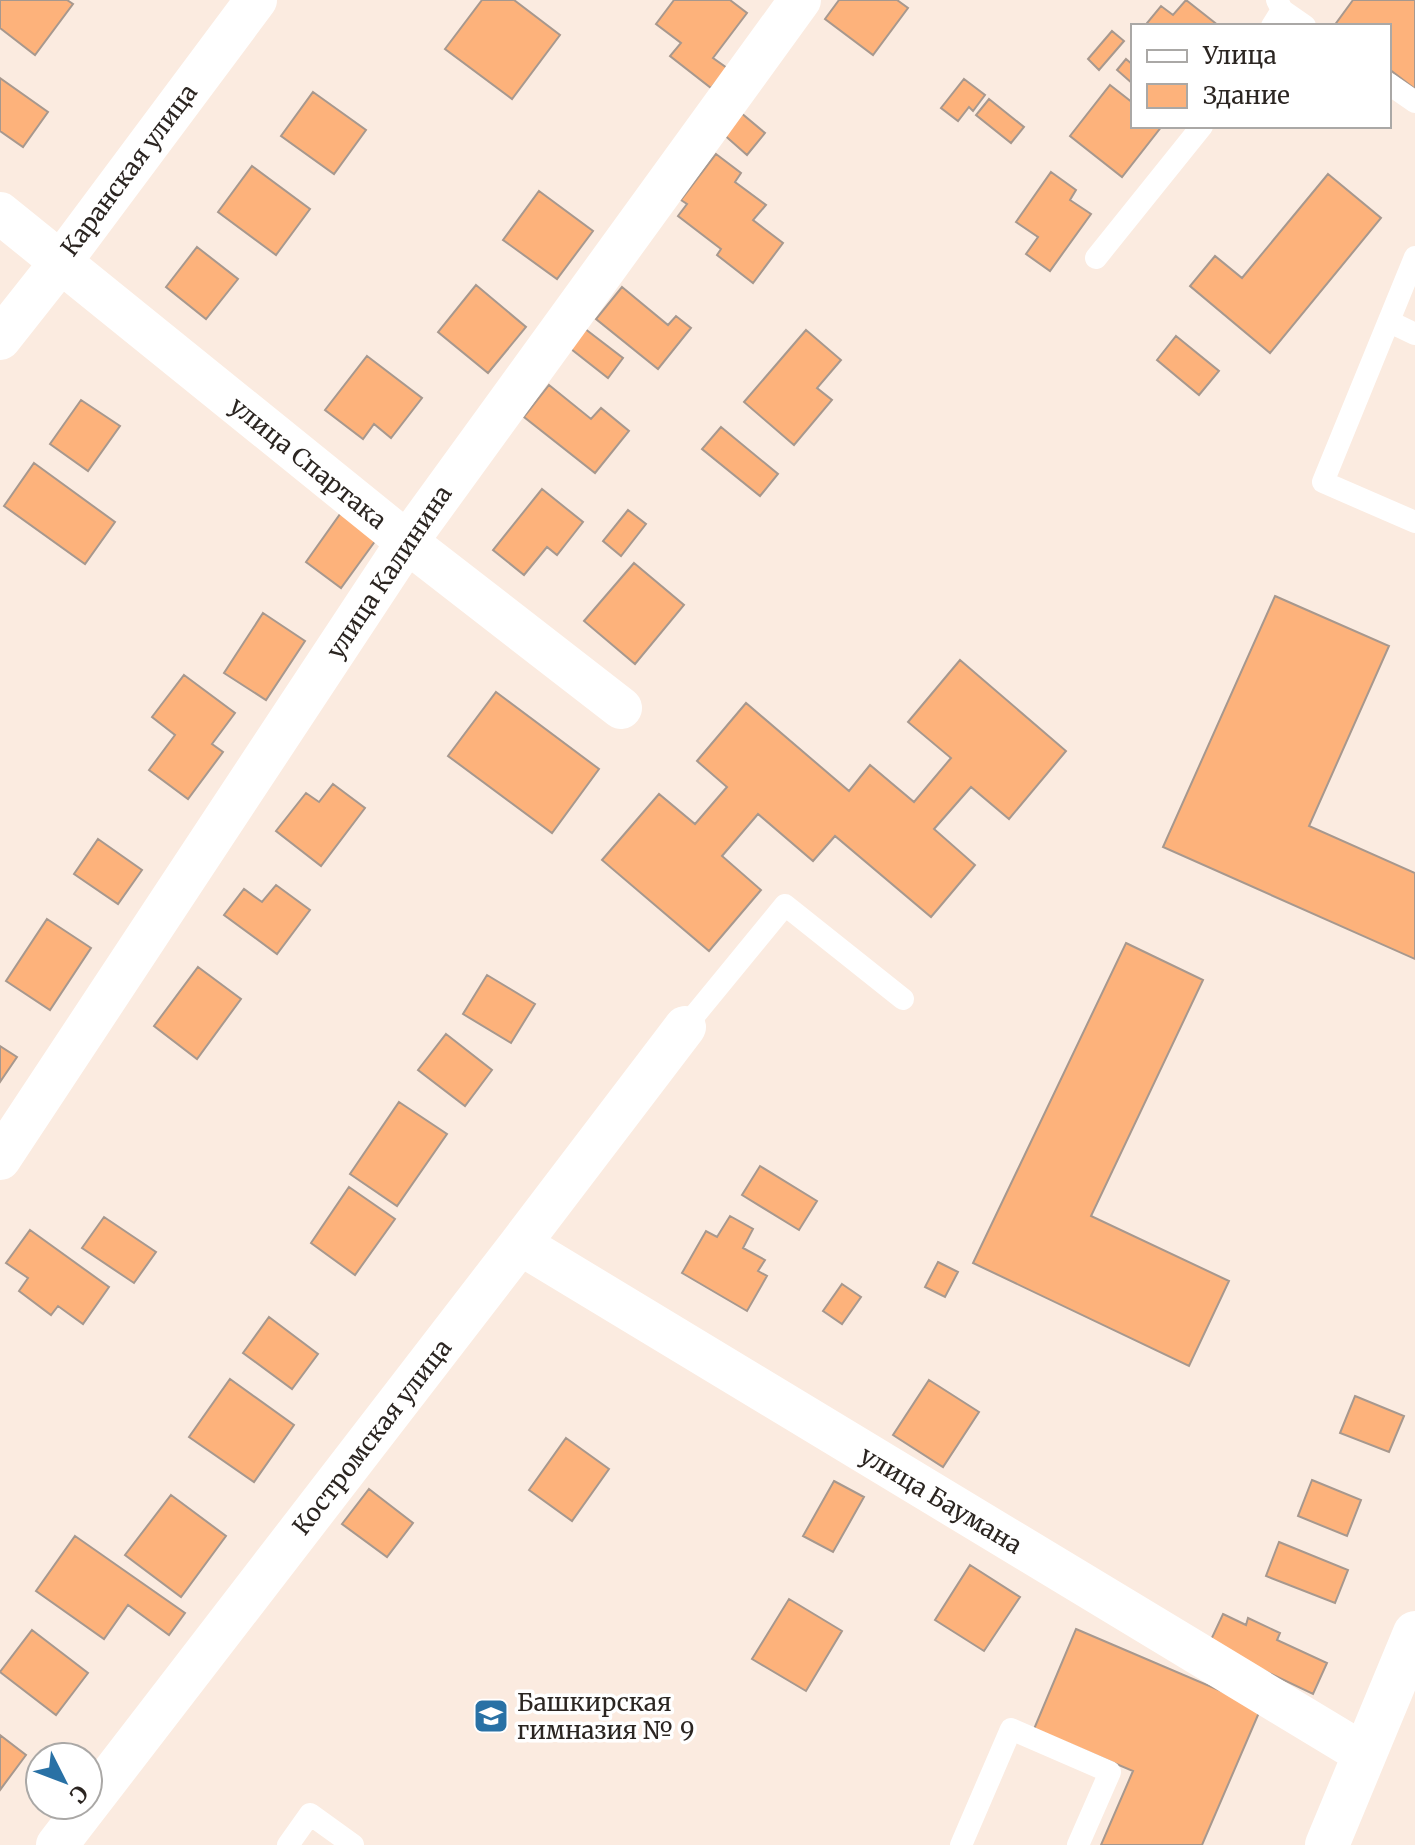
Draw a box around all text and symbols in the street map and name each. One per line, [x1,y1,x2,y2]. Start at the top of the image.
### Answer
legend [1131,24,1391,128]
text: Улица [1202,40,1277,71]
street label: Каранская улица [54,78,204,262]
text: Здание [1203,80,1290,111]
street label: улица Спартака [223,390,393,536]
street label: улица Калинина [319,479,459,665]
street label: Костромская улица [286,1333,458,1541]
street label: улица Баумана [854,1439,1028,1561]
place label: Башкирская гимназия № 9 [517,1687,695,1746]
school or university icon: Башкирская гимназия № 9 [472,1697,510,1735]
north arrow [24,1741,104,1821]
text: С [64,1780,94,1809]

